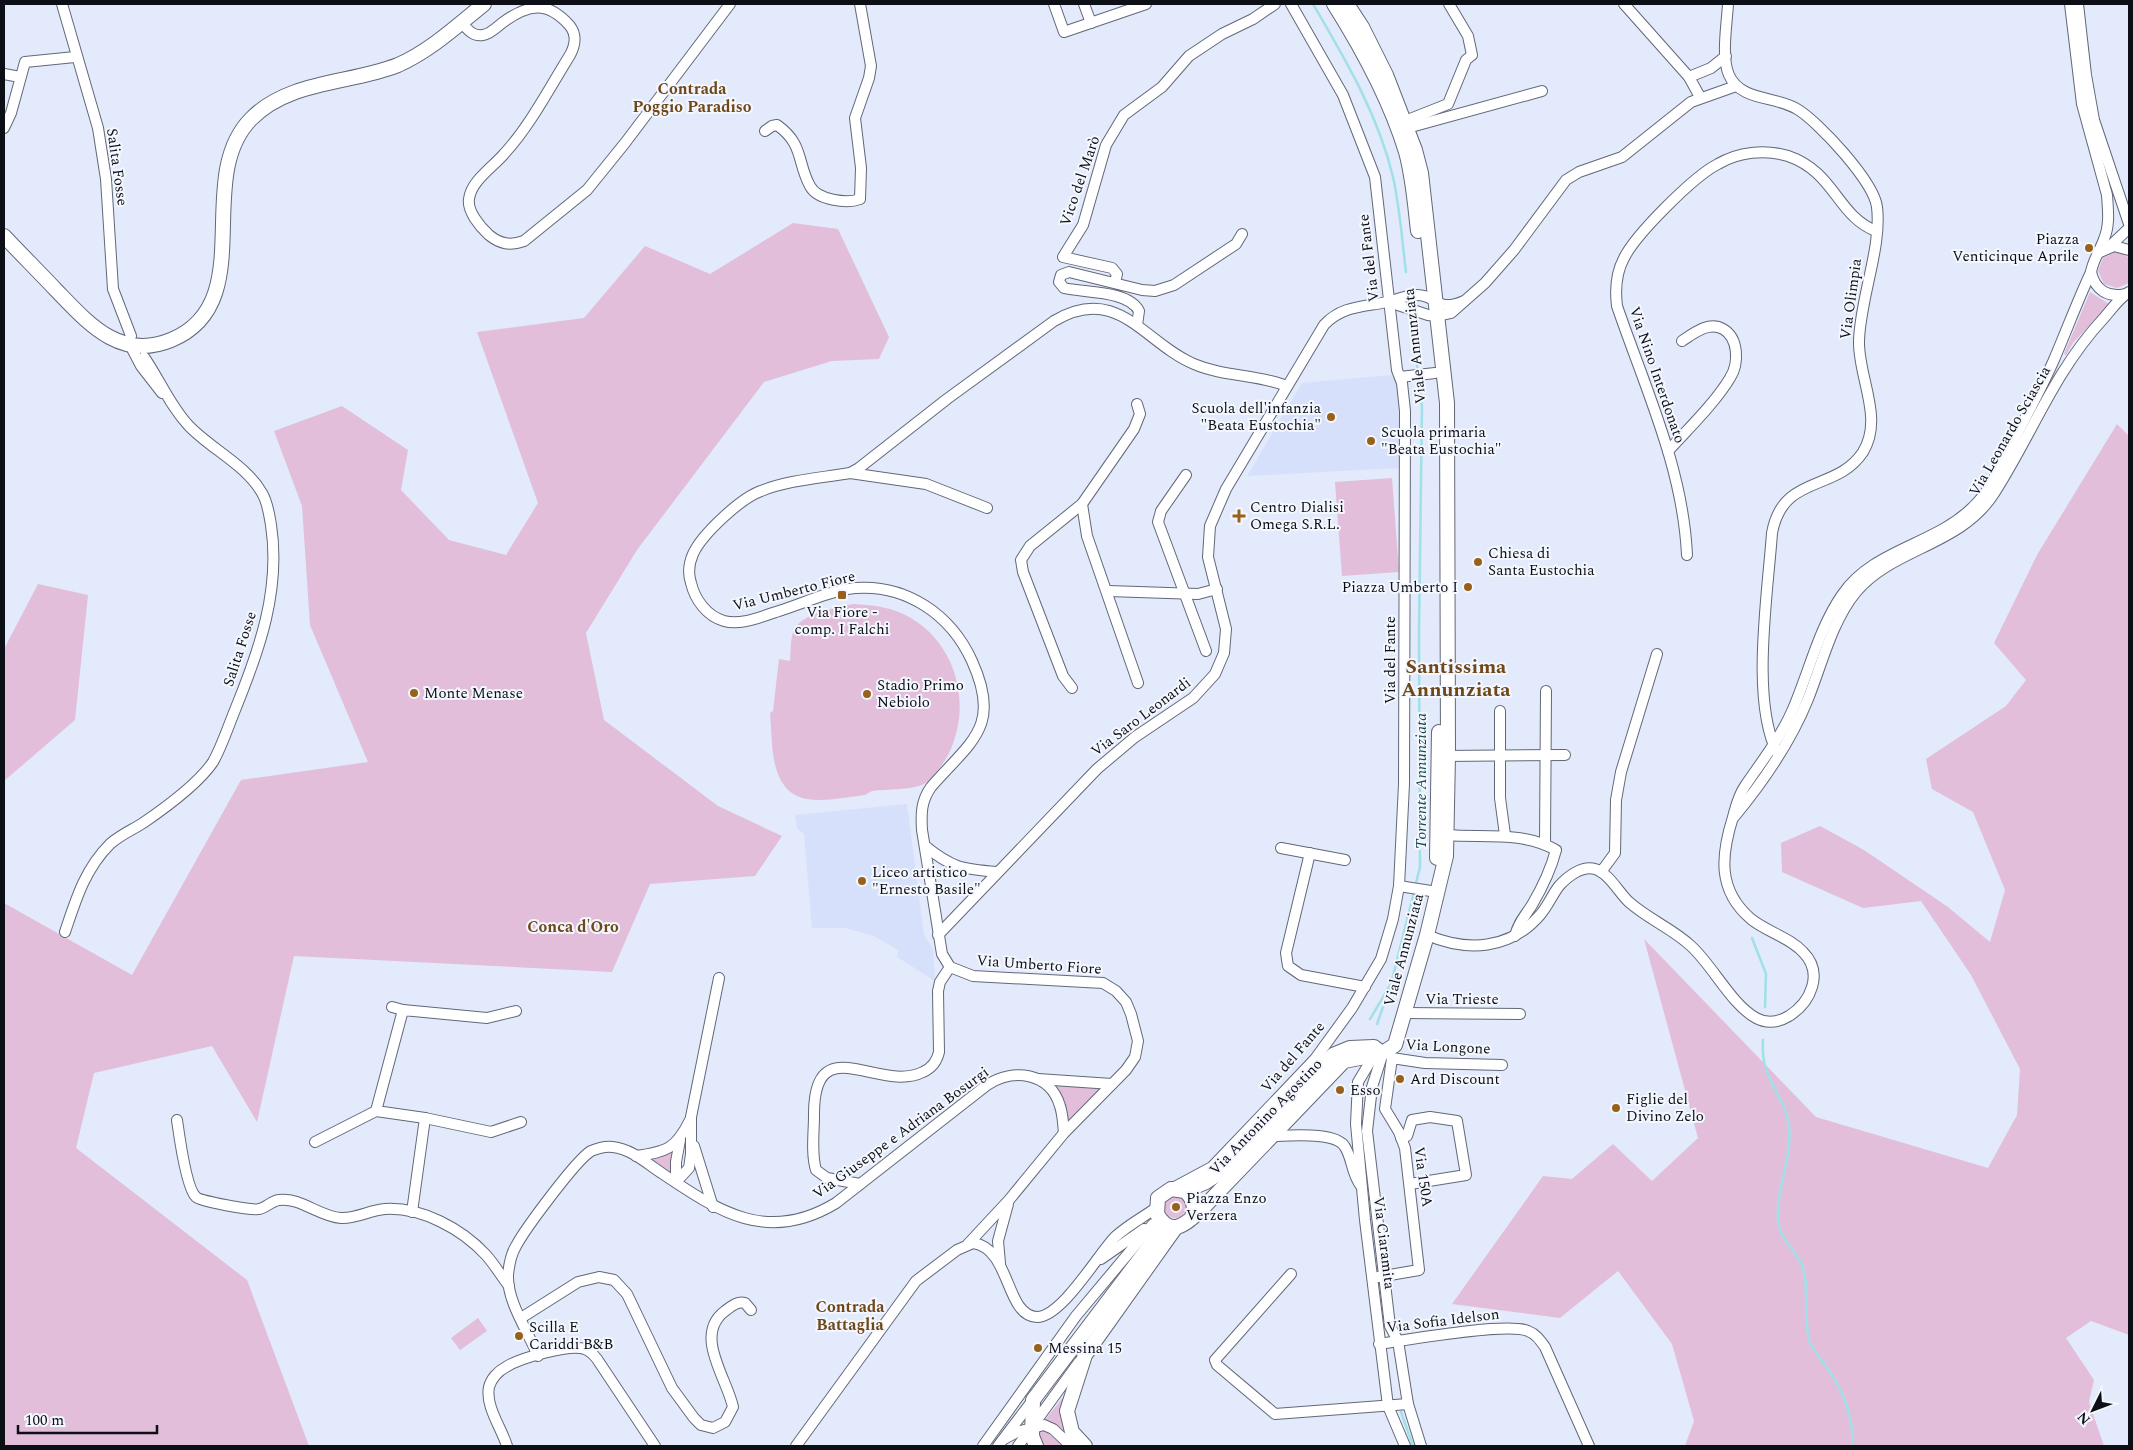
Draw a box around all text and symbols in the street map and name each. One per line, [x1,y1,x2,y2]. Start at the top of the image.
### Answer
district label: Contrada Poggio Paradiso [632,77,752,119]
street label: Salita Fosse [100,127,134,207]
street label: Vico del Marò [1054,133,1106,229]
street label: Via del Fante [1352,213,1386,303]
place label: Piazza Venticinque Aprile [1952,228,2080,268]
marker: Piazza Venticinque Aprile [2083,242,2095,254]
street label: Via Olimpia [1834,256,1868,341]
street label: Viale Annunziata [1397,286,1433,405]
street label: Via Nino Interdonato [1623,304,1691,446]
street label: Via Leonardo Sciascia [1963,361,2057,500]
place label: Scuola dell'infanzia "Beata Eustochia" [1192,397,1322,437]
marker: Scuola dell'infanzia "Beata Eustochia" [1325,411,1337,423]
place label: Scuola primaria "Beata Eustochia" [1381,421,1501,461]
marker: Scuola primaria "Beata Eustochia" [1365,435,1377,447]
place label: Centro Dialisi Omega S.R.L. [1250,496,1344,536]
marker: Centro Dialisi Omega S.R.L. [1232,509,1246,523]
place label: Chiesa di Santa Eustochia [1488,542,1595,582]
marker: Chiesa di Santa Eustochia [1472,556,1484,568]
street label: Via Umberto Fiore [730,565,858,617]
place label: Piazza Umberto I [1342,576,1458,599]
marker: Piazza Umberto I [1462,581,1474,593]
marker: Via Fiore - comp. I Falchi [836,589,848,601]
place label: Via Fiore - comp. I Falchi [795,601,889,641]
street label: Salita Fosse [217,608,263,690]
street label: Via del Fante [1379,616,1402,704]
district label: Santissima Annunziata [1401,652,1511,705]
street label: Via Saro Leonardi [1086,672,1196,762]
place label: Stadio Primo Nebiolo [877,674,964,714]
place label: Monte Menase [424,682,523,705]
marker: Monte Menase [408,687,420,699]
marker: Stadio Primo Nebiolo [861,688,873,700]
water label: Torrente Annunziata [1409,713,1433,849]
place label: Liceo artistico "Ernesto Basile" [872,861,981,901]
marker: Liceo artistico "Ernesto Basile" [856,875,868,887]
street label: Viale Annunziata [1378,890,1430,1009]
district label: Conca d'Oro [527,915,619,939]
street label: Via Umberto Fiore [976,949,1102,981]
street label: Via Trieste [1425,988,1499,1011]
street label: Via del Fante [1255,1016,1331,1098]
street label: Via Longone [1405,1033,1491,1061]
street label: Via Antonino Agostino [1204,1053,1328,1181]
street label: Via Giuseppe e Adriana Bosurgi [808,1061,994,1205]
place label: Ard Discount [1410,1068,1500,1091]
marker: Ard Discount [1394,1073,1406,1085]
place label: Esso [1350,1079,1381,1102]
marker: Esso [1334,1084,1346,1096]
place label: Figlie del Divino Zelo [1626,1088,1704,1128]
marker: Figlie del Divino Zelo [1610,1102,1622,1114]
street label: Via 150A [1407,1145,1439,1209]
place label: Piazza Enzo Verzera [1186,1187,1267,1227]
street label: Via Ciaramita [1367,1195,1401,1291]
marker: Piazza Enzo Verzera [1170,1201,1182,1213]
district label: Contrada Battaglia [816,1295,885,1337]
street label: Via Sofia Idelson [1385,1303,1501,1339]
place label: Scilla E Cariddi B&B [529,1316,613,1356]
marker: Scilla E Cariddi B&B [513,1330,525,1342]
place label: Messina 15 [1048,1337,1122,1360]
marker: Messina 15 [1032,1342,1044,1354]
north arrow [2068,1385,2118,1435]
scale bar [18,1402,156,1434]
text: N [2072,1407,2095,1430]
text: 100 m [25,1409,64,1432]

